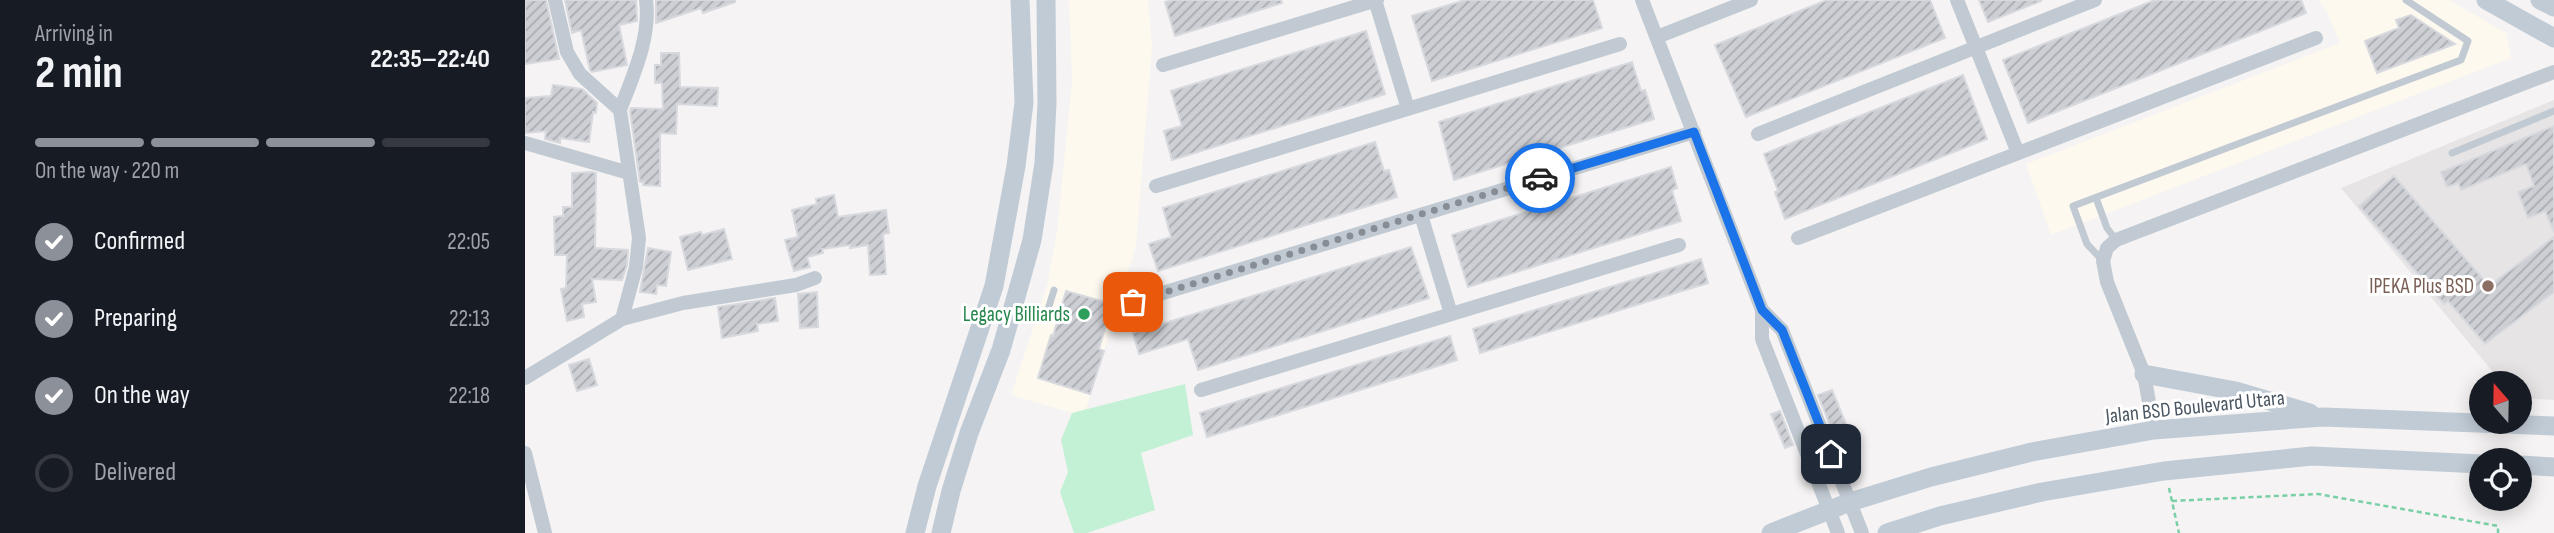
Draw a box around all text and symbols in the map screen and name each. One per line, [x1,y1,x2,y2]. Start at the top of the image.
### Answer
text: Arriving in [35,20,113,48]
text: 22:35–22:40 [370,44,490,75]
text: 2 min [35,46,123,101]
courier [1505,143,1575,213]
text: On the way · 220 m [35,157,179,185]
icon: car [1521,159,1559,197]
icon: check [35,223,73,261]
text: Confirmed [94,226,185,257]
text: 22:05 [447,228,490,256]
pin [1103,272,1163,332]
place label: IPEKA Plus BSD [2369,274,2474,299]
marker: IPEKA Plus BSD [2480,278,2496,294]
icon: bag [1114,283,1152,321]
icon: check [35,300,73,338]
place label: Legacy Billiards [963,302,1070,327]
text: Preparing [94,303,177,334]
text: 22:13 [449,305,490,333]
marker: Legacy Billiards [1076,306,1092,322]
north arrow [2469,371,2532,434]
map controls [2469,371,2532,511]
icon: check [35,377,73,415]
text: On the way [94,380,190,411]
text: 22:18 [449,382,490,410]
street label: Jalan BSD Boulevard Utara [2103,385,2286,429]
pin [1801,424,1861,484]
icon: home [1812,435,1850,473]
button: locate [2469,448,2532,511]
text: Delivered [94,457,176,488]

